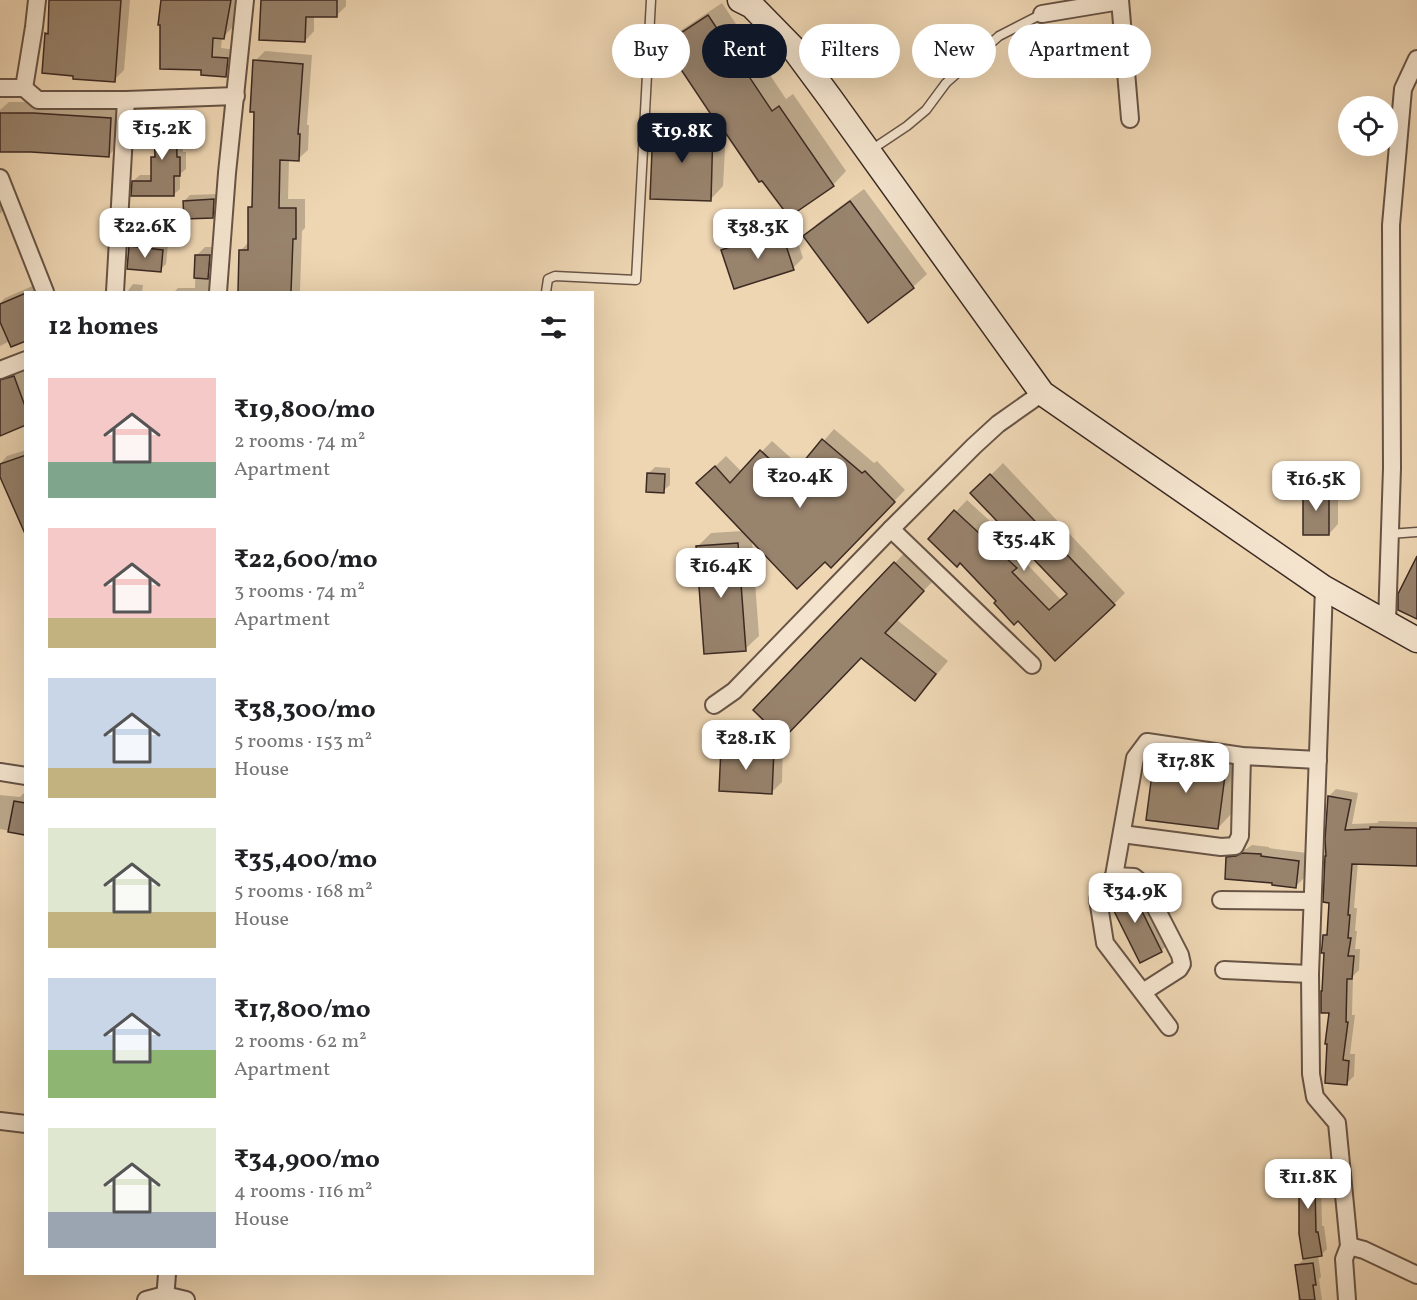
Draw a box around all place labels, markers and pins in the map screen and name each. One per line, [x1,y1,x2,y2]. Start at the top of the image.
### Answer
pin: ₹15.2K [113,110,211,161]
pin: ₹19.8K [633,113,731,164]
pin: ₹22.6K [96,208,194,259]
pin: ₹38.3K [709,209,807,260]
pin: ₹20.4K [751,458,849,509]
pin: ₹16.5K [1267,461,1365,512]
pin: ₹35.4K [975,521,1073,572]
pin: ₹16.4K [672,548,770,599]
pin: ₹28.1K [697,720,795,771]
pin: ₹17.8K [1137,743,1235,794]
pin: ₹34.9K [1086,873,1184,924]
pin: ₹11.8K [1259,1159,1357,1210]

